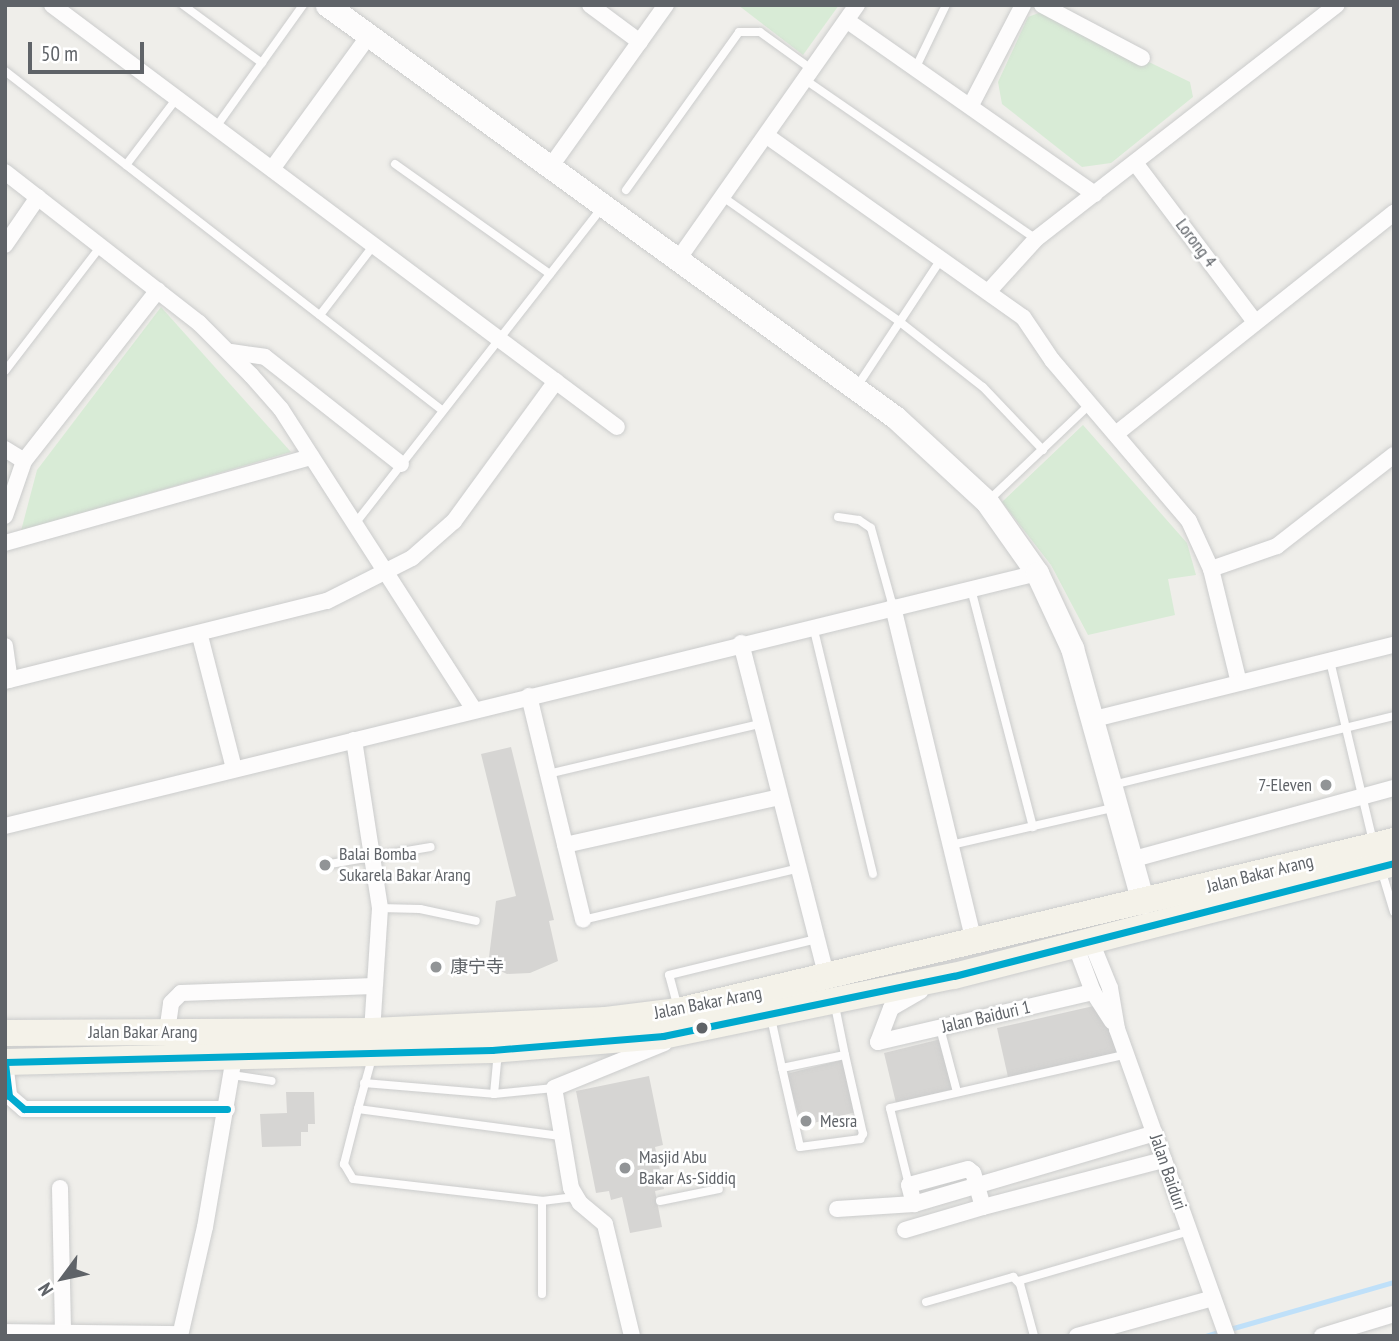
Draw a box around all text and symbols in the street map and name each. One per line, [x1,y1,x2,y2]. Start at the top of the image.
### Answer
scale bar [32,28,147,72]
text: 50 m [41,40,78,67]
street label: Lorong 4 [1171,215,1221,271]
place label: 7-Eleven [1258,774,1312,796]
marker: 7-Eleven [1318,777,1334,793]
place label: Balai Bomba Sukarela Bakar Arang [339,844,471,886]
street label: Jalan Bakar Arang [1204,850,1316,898]
marker: Balai Bomba Sukarela Bakar Arang [317,857,333,873]
place label: 康宁寺 [450,956,504,978]
marker: 康宁寺 [428,959,444,975]
street label: Jalan Bakar Arang [652,982,764,1024]
street label: Jalan Baiduri 1 [939,996,1033,1038]
street label: Jalan Bakar Arang [88,1021,198,1043]
unlabelled marker [695,1021,709,1035]
place label: Mesra [820,1110,857,1132]
marker: Mesra [798,1113,814,1129]
street label: Jalan Baiduri [1145,1131,1191,1213]
place label: Masjid Abu Bakar As-Siddiq [639,1147,736,1190]
marker: Masjid Abu Bakar As-Siddiq [617,1160,633,1176]
north arrow [28,1243,98,1313]
text: N [33,1279,58,1300]

